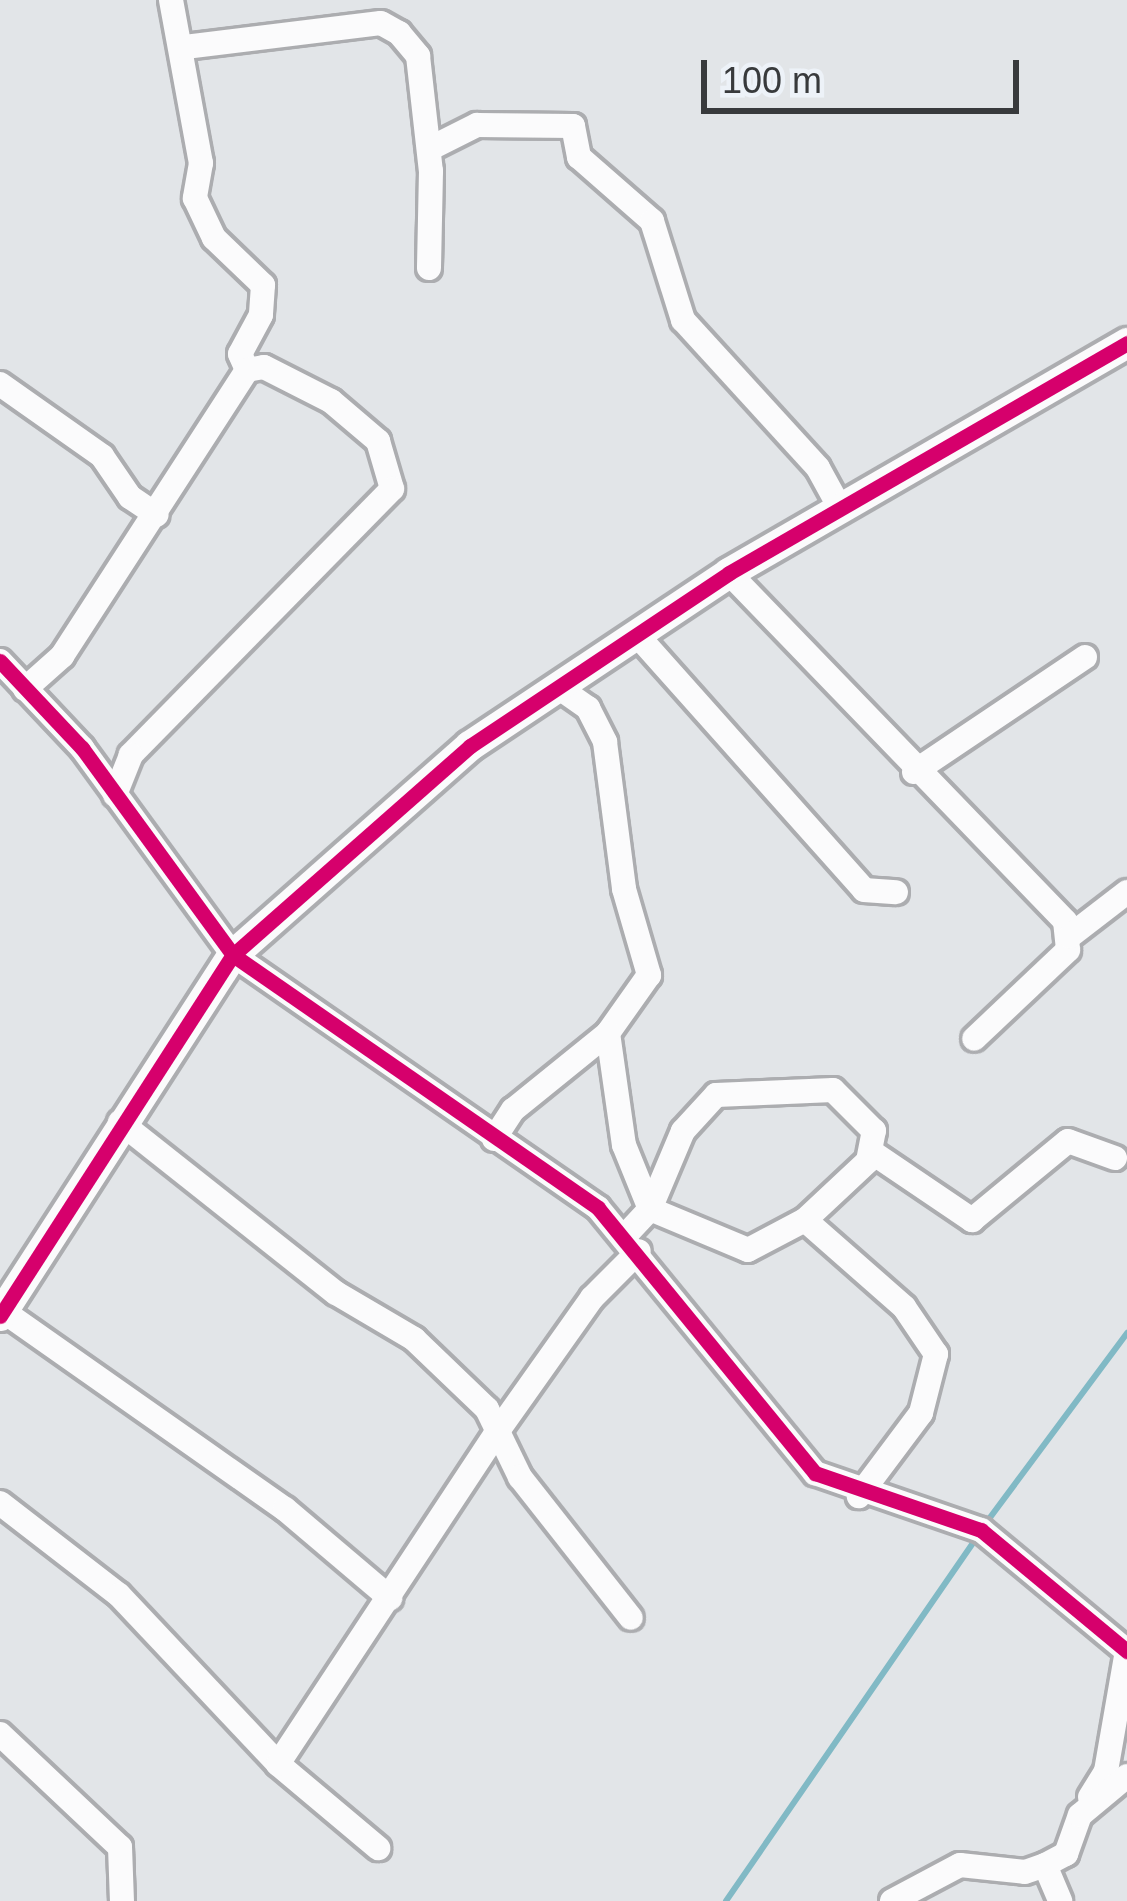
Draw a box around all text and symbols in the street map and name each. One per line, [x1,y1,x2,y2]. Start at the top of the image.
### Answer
scale bar [707,36,1025,110]
text: 100 m [722,60,822,101]

